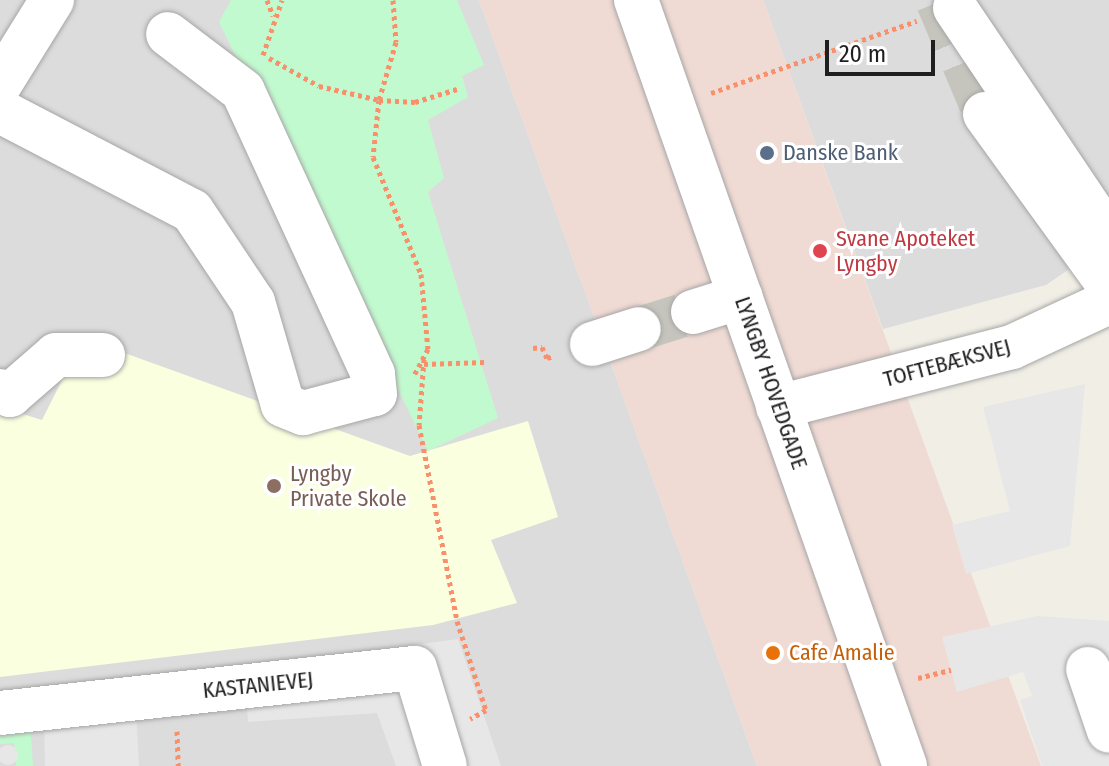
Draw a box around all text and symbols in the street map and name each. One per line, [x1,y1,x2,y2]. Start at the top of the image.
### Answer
scale bar [829,24,939,74]
text: 20 m [839,40,886,68]
place label: Danske Bank [783,140,898,166]
marker: Danske Bank [758,144,776,162]
place label: Svane Apoteket Lyngby [836,225,975,276]
marker: Svane Apoteket Lyngby [811,242,829,260]
street label: LYNGBY HOVEDGADE [729,293,813,473]
street label: TOFTEBÆKSVEJ [881,333,1013,393]
place label: Lyngby Private Skole [290,460,407,512]
marker: Lyngby Private Skole [265,477,283,495]
place label: Cafe Amalie [789,640,895,666]
marker: Cafe Amalie [764,644,782,662]
street label: KASTANIEVEJ [201,666,315,704]

